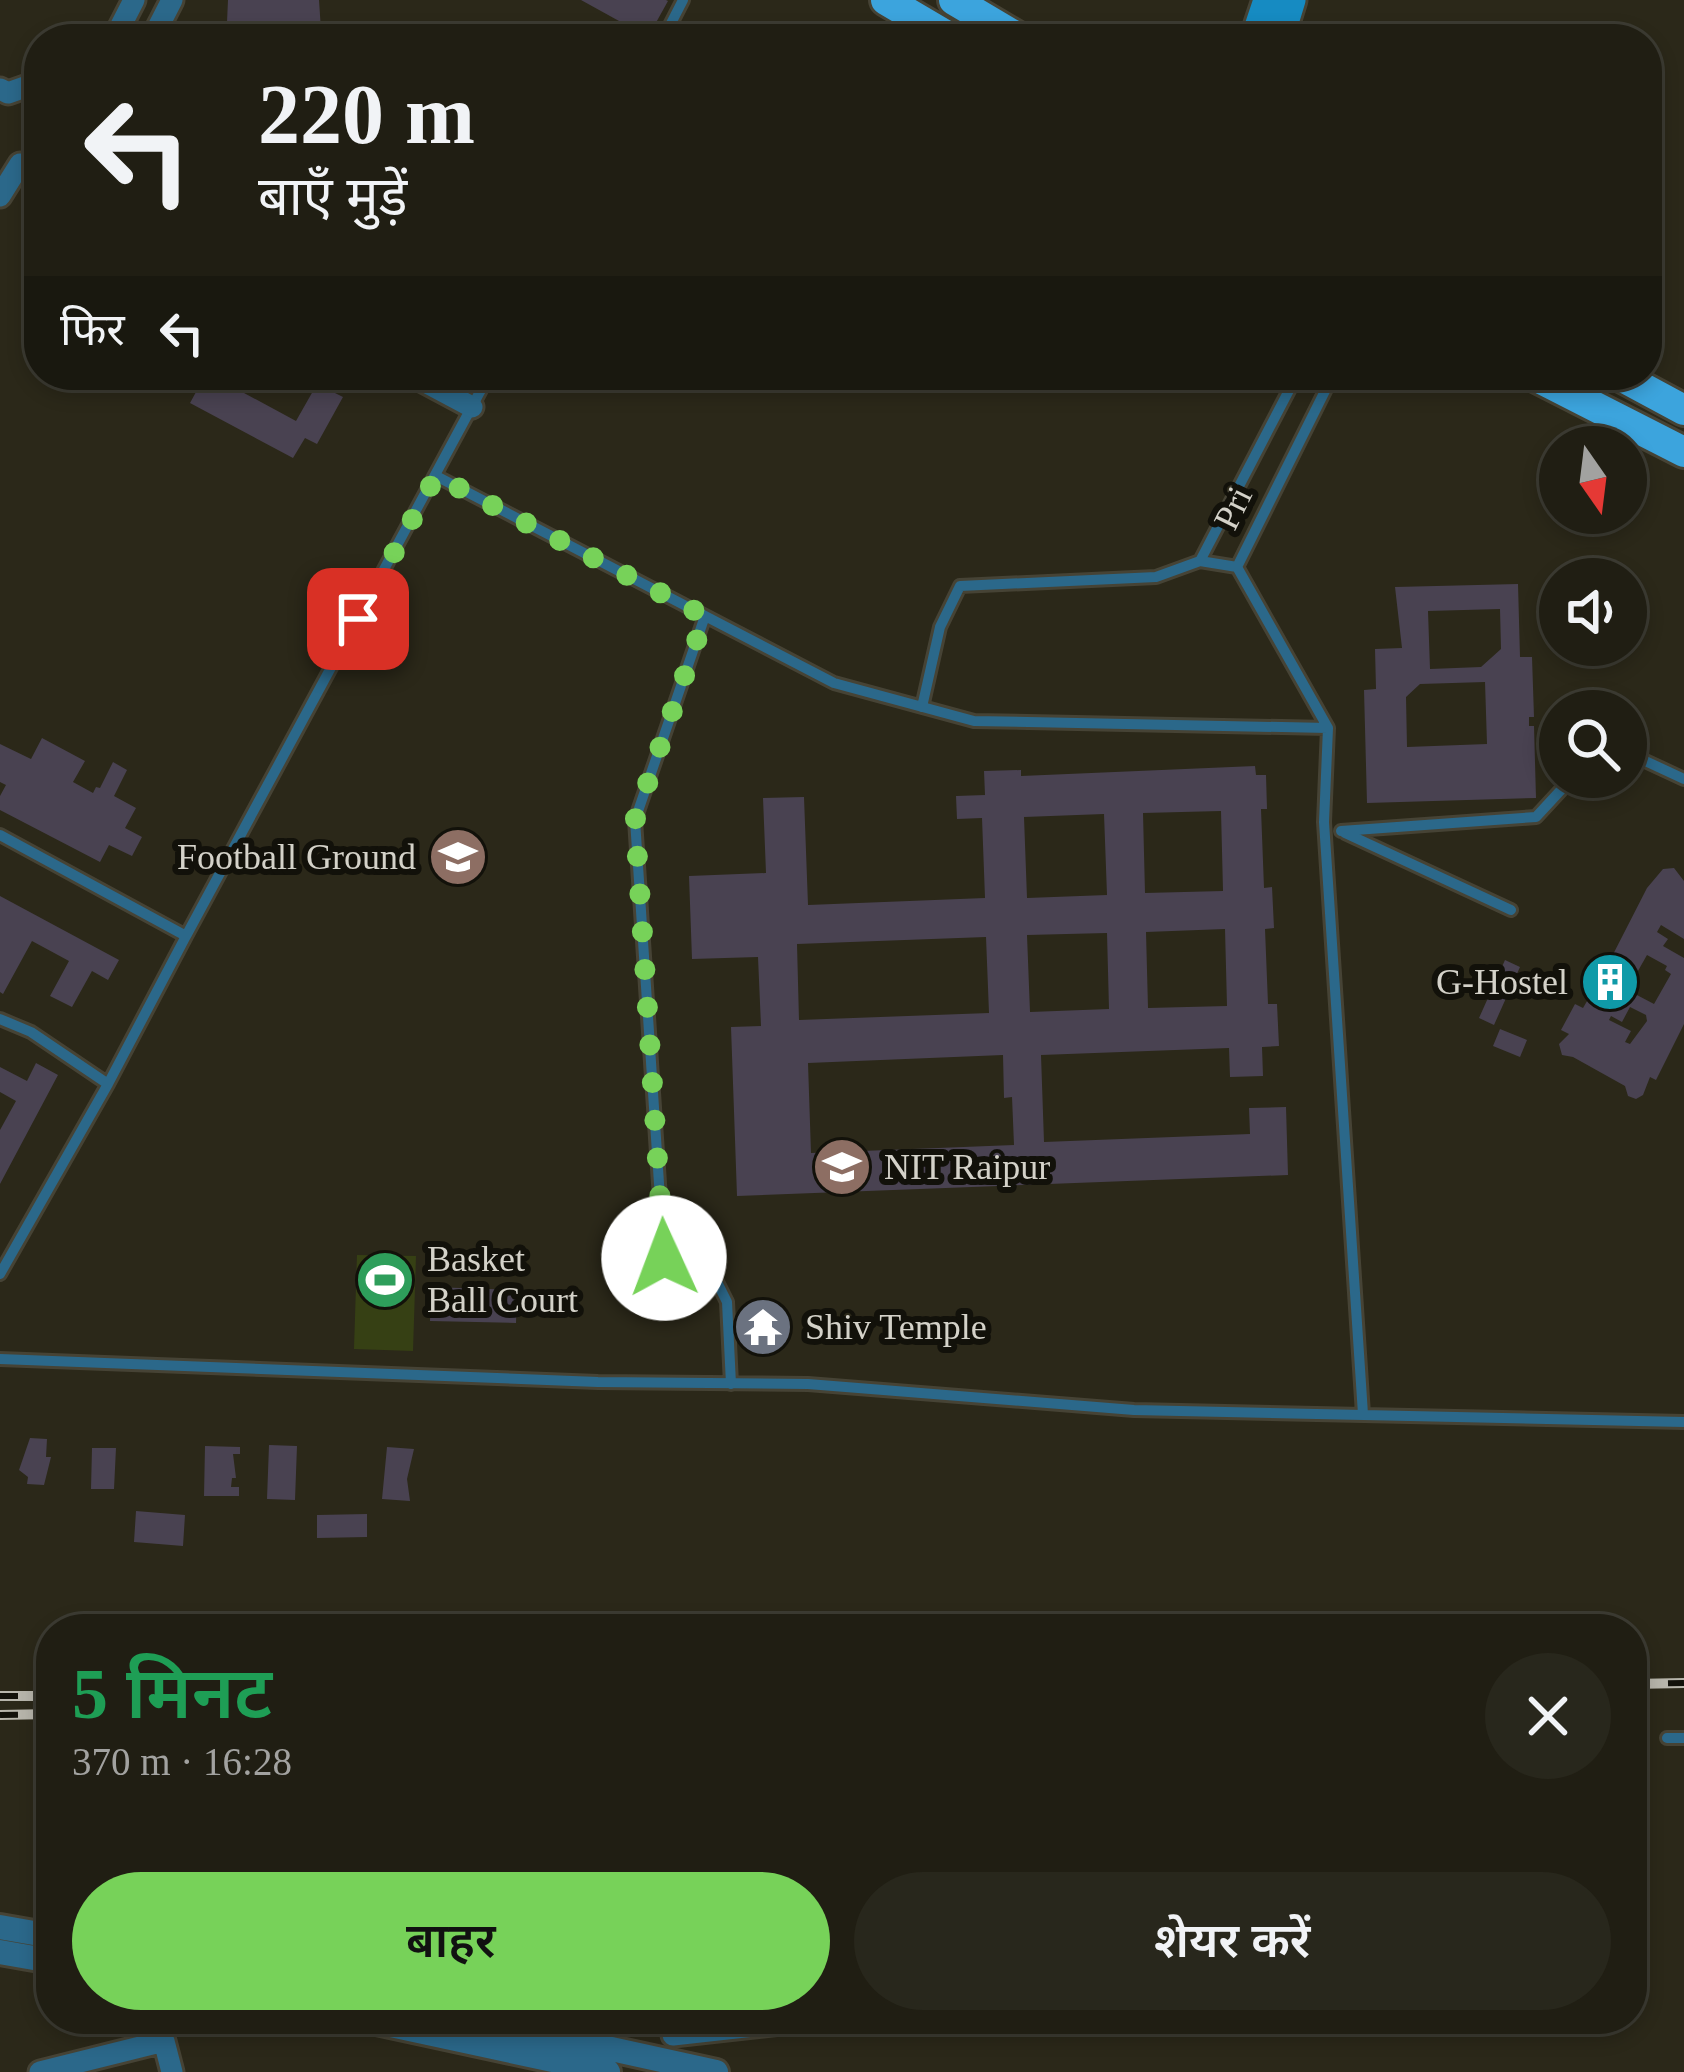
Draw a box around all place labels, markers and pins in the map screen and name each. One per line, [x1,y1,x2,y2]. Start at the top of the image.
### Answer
pin [307,568,409,670]
school or university icon: Football Ground [427,826,489,888]
place label: Football Ground [177,837,416,877]
building icon: G-Hostel [1579,951,1641,1013]
place label: G-Hostel [1436,962,1568,1002]
school or university icon: NIT Raipur [811,1136,873,1198]
place label: NIT Raipur [884,1147,1050,1187]
place label: Basket Ball Court [427,1239,578,1320]
sports icon: Basket Ball Court [354,1249,416,1311]
temple icon: Shiv Temple [732,1296,794,1358]
place label: Shiv Temple [805,1307,987,1347]

